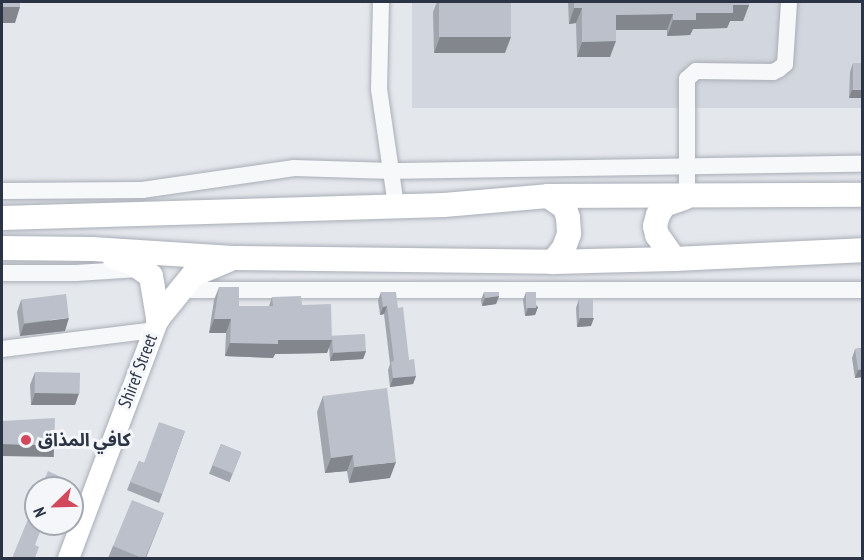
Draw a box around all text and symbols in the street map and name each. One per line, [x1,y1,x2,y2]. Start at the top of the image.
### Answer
street label: Shiref Street [114,331,162,411]
place label: كافي المذاق [38,429,131,451]
marker: كافي المذاق [19,433,33,447]
north arrow [24,476,84,536]
text: N [28,504,50,520]

